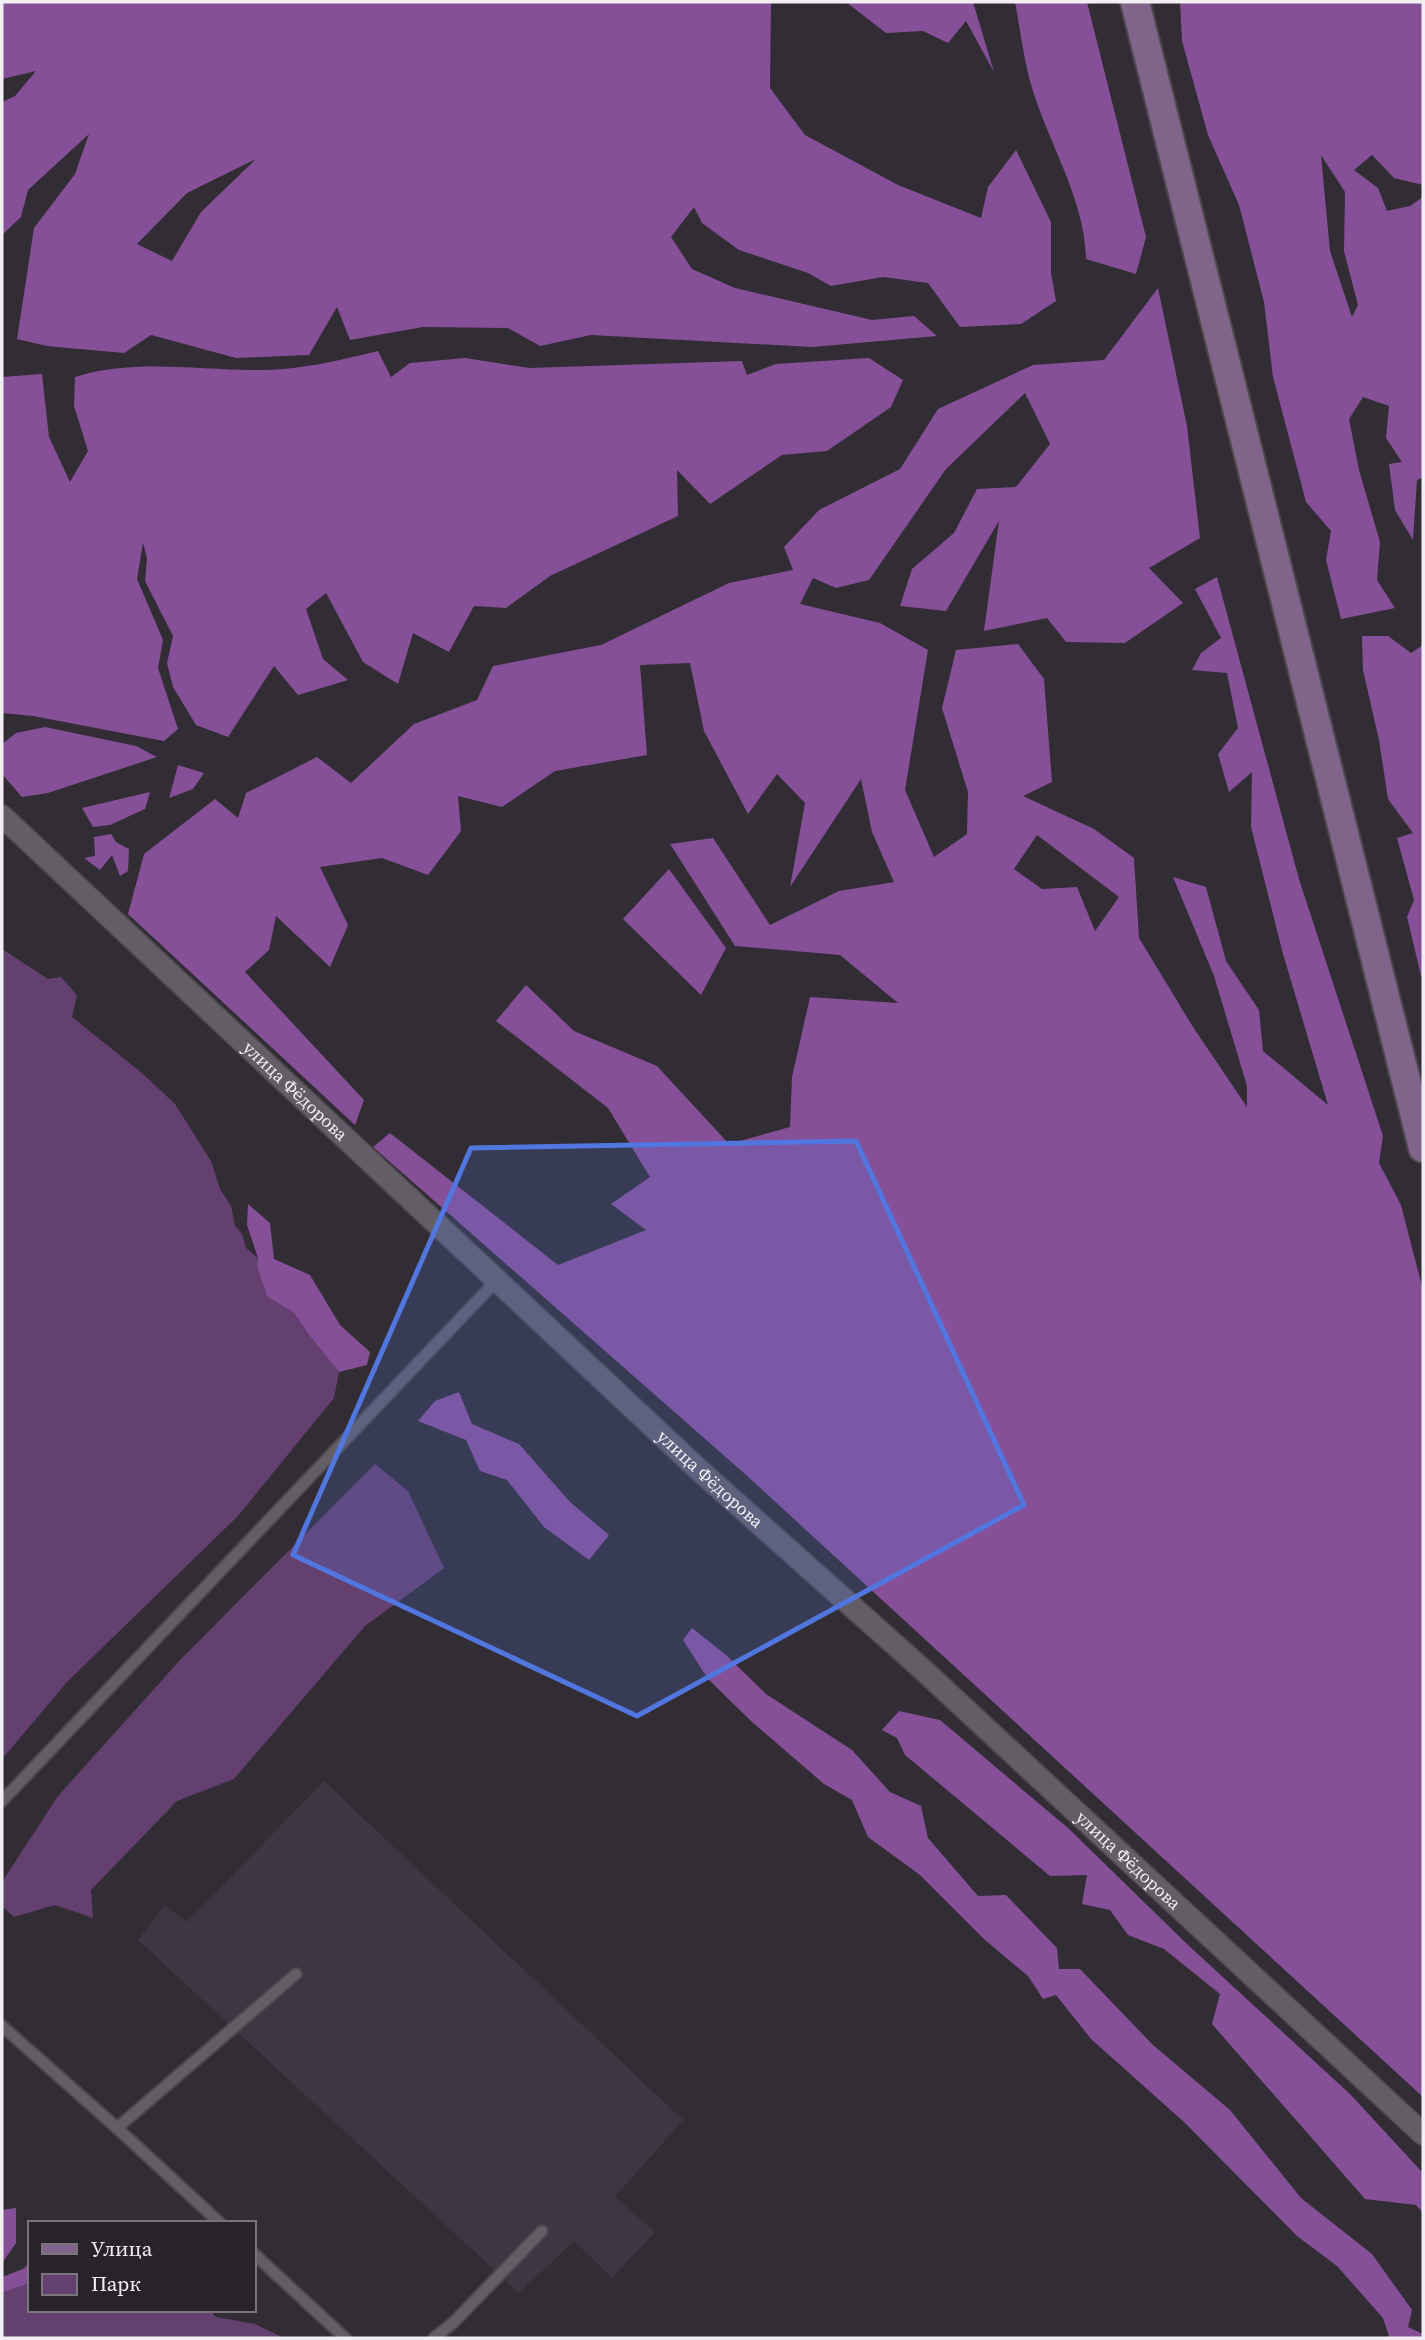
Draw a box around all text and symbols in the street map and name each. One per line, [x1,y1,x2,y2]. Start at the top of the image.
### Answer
street label: улица Фёдорова [238,1035,354,1147]
street label: улица Фёдорова [652,1424,769,1534]
street label: улица Фёдорова [1070,1805,1187,1916]
legend [28,2221,256,2312]
text: Улица [91,2234,153,2263]
text: Парк [91,2269,141,2298]

